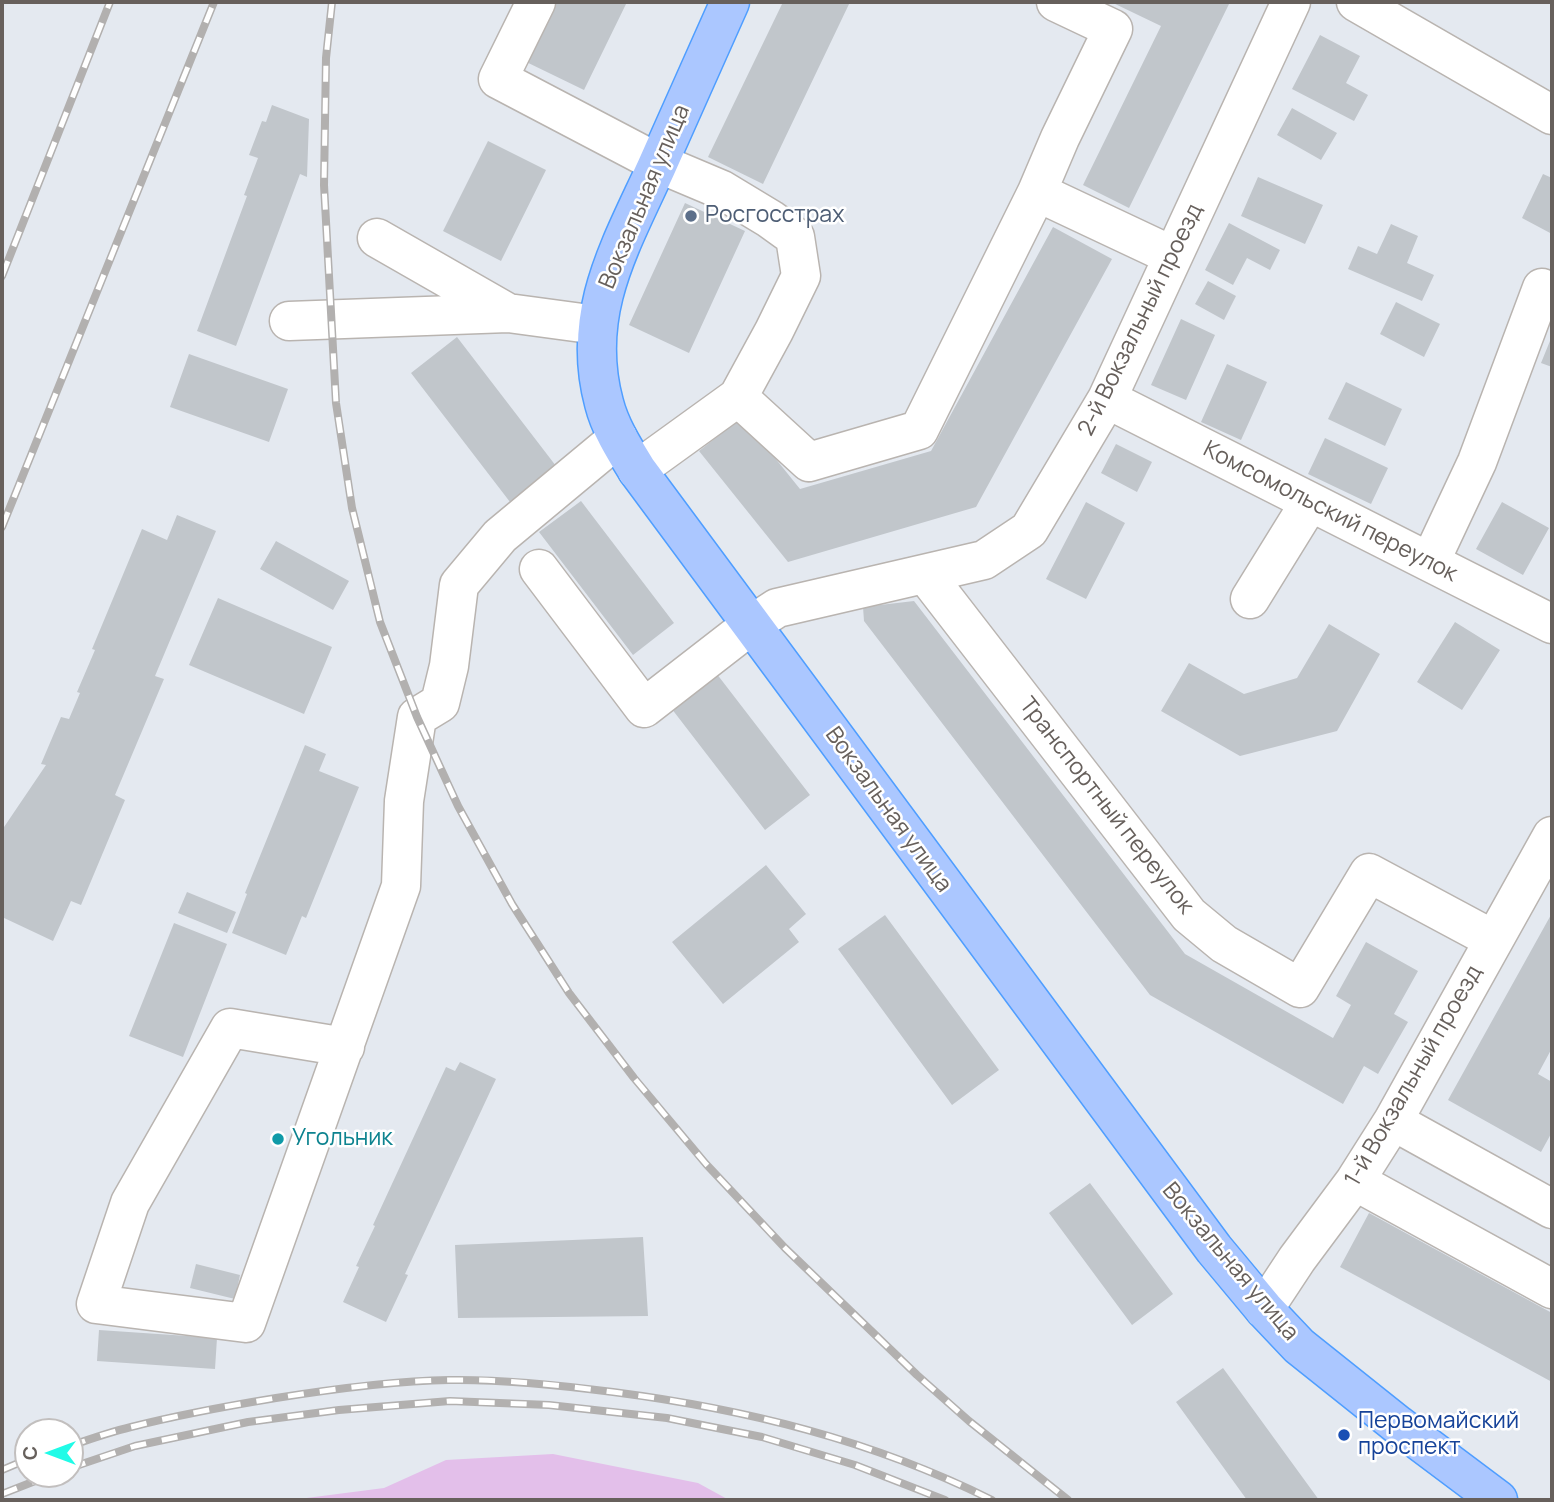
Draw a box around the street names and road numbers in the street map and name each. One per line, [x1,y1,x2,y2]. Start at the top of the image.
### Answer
street label: Вокзальная улица [594,101,696,293]
street label: 2-й Вокзальный проезд [1073,200,1209,440]
street label: Комсомольский переулок [1198,436,1462,588]
street label: Транспортный переулок [1013,692,1199,920]
street label: Вокзальная улица [819,722,957,898]
street label: 1-й Вокзальный проезд [1339,961,1489,1191]
street label: Вокзальная улица [1156,1178,1304,1346]

